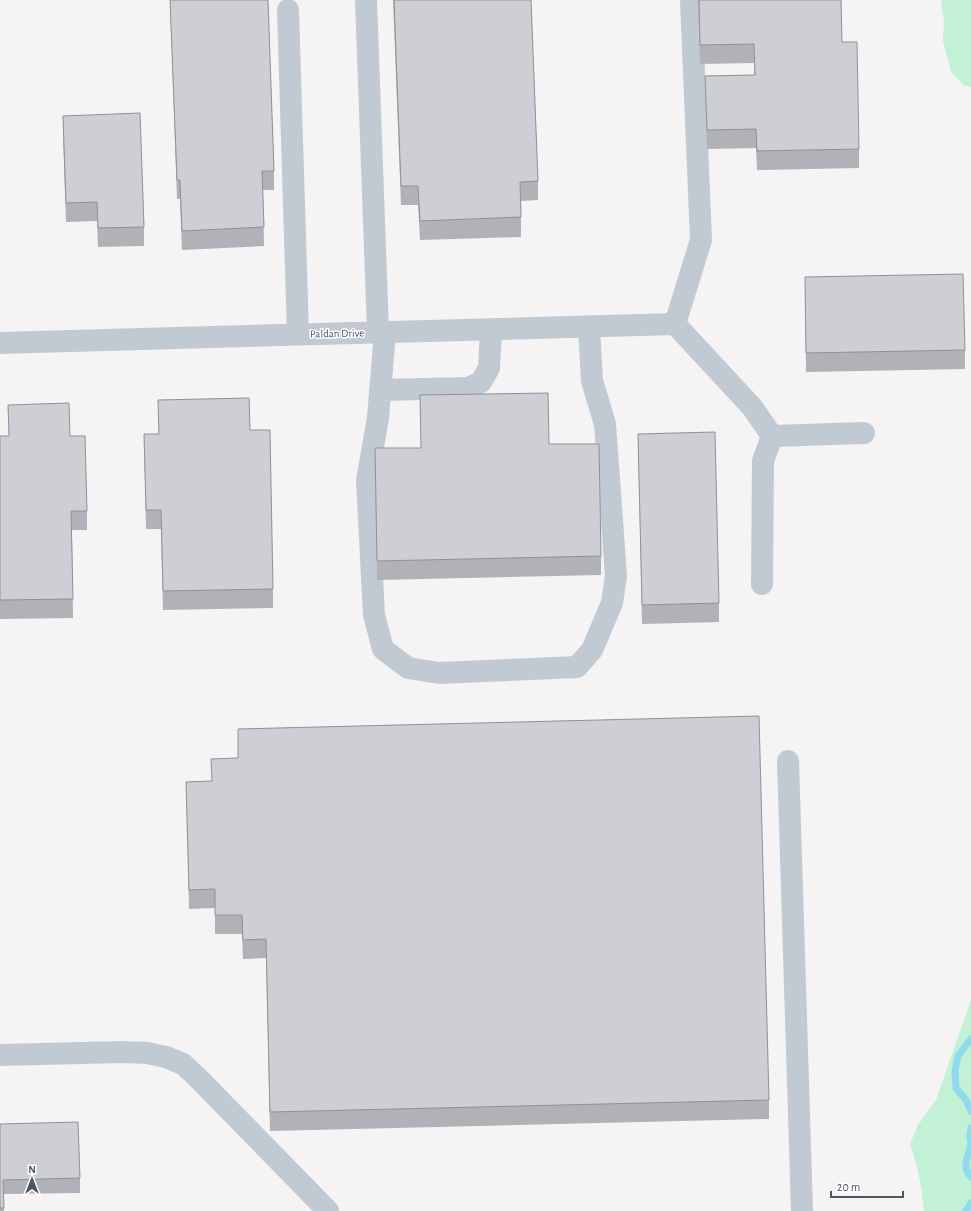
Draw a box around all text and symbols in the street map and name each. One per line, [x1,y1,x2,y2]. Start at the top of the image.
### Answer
street label: Paldan Drive [310,328,364,339]
north arrow [12,1159,52,1199]
text: N [28,1164,36,1175]
scale bar [831,1173,903,1199]
text: 20 m [837,1181,860,1193]

